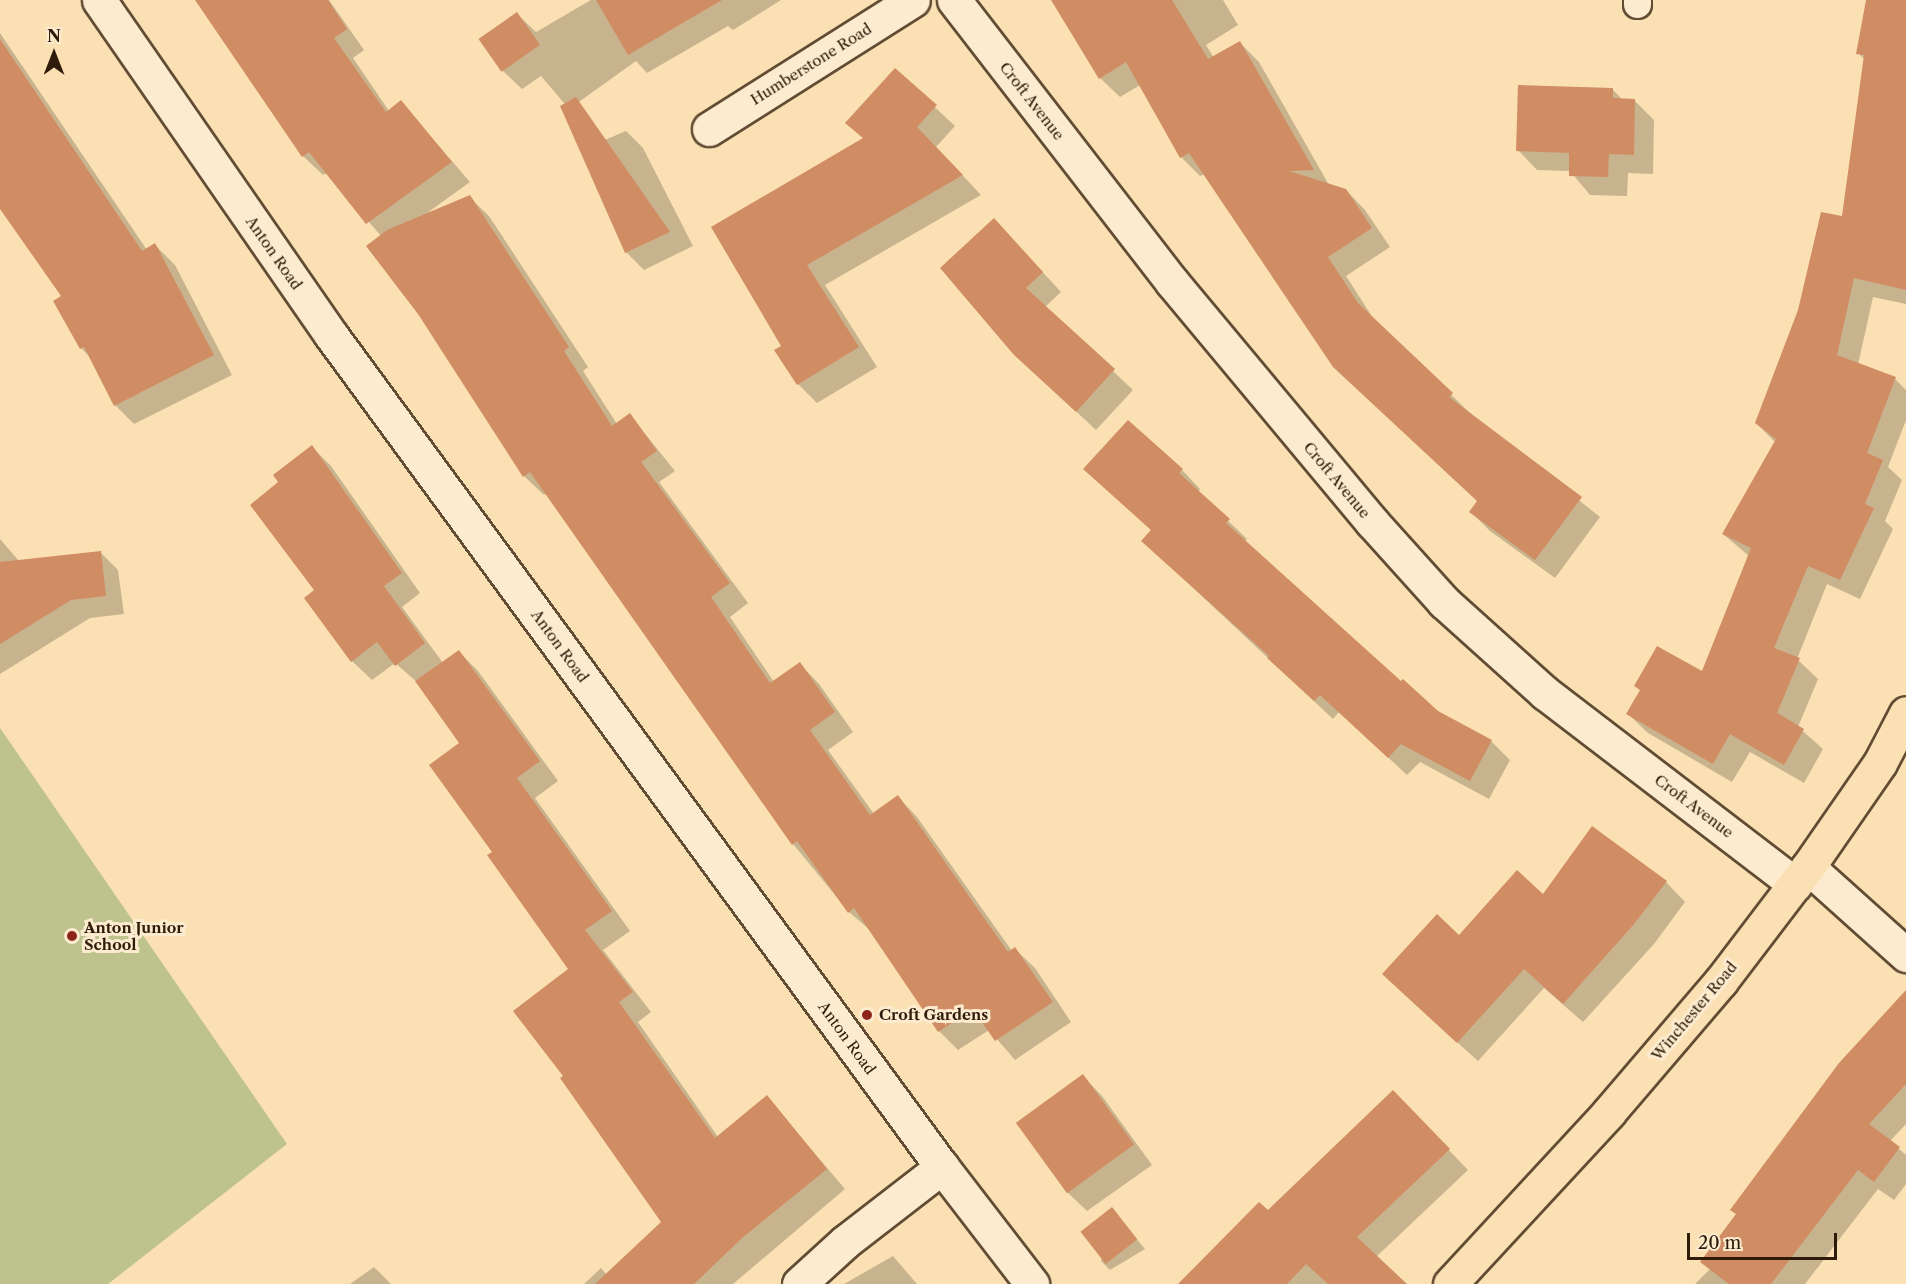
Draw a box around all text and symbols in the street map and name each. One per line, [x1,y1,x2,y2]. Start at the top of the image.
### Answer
street label: Humberstone Road [747,19,875,109]
north arrow [24,24,84,84]
text: N [47,26,61,46]
street label: Croft Avenue [996,58,1068,144]
street label: Anton Road [242,213,306,293]
street label: Croft Avenue [1300,438,1374,522]
street label: Anton Road [528,606,592,686]
street label: Croft Avenue [1651,770,1737,842]
place label: Anton Junior School [84,918,184,953]
marker: Anton Junior School [65,929,79,943]
street label: Winchester Road [1647,958,1741,1064]
street label: Anton Road [815,998,879,1078]
place label: Croft Gardens [879,1006,988,1024]
marker: Croft Gardens [860,1008,874,1022]
scale bar [1690,1221,1840,1259]
text: 20 m [1698,1232,1741,1254]

